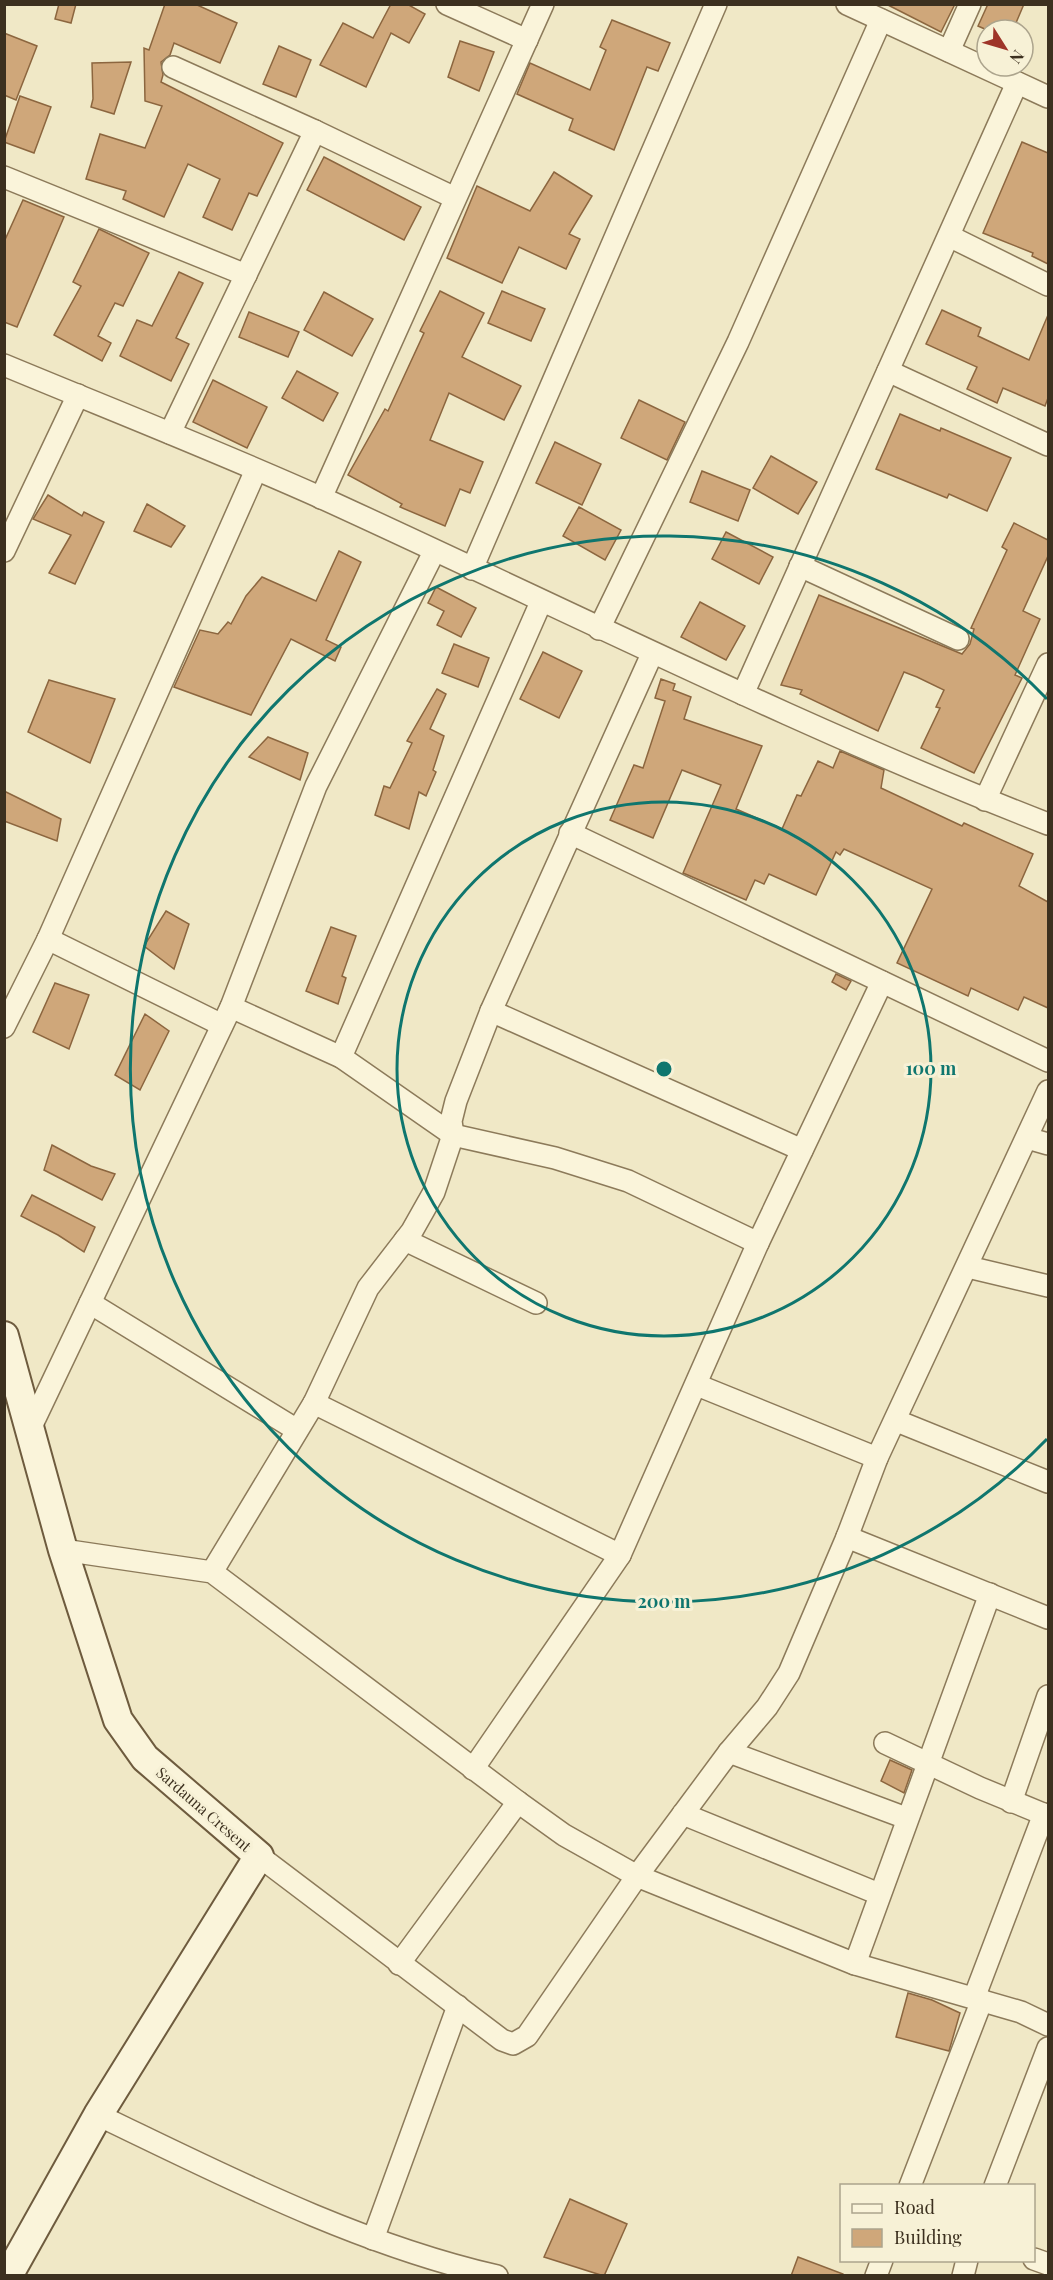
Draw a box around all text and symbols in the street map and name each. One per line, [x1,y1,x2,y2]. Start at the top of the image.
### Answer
north arrow [975,18,1035,78]
text: N [1005,46,1029,69]
text: 100 m [906,1056,957,1080]
centre of rings [654,1059,674,1079]
text: 200 m [637,1589,691,1613]
street label: Sardauna Cresent [152,1762,256,1856]
legend [840,2184,1035,2262]
text: Road [894,2195,935,2219]
text: Building [894,2225,962,2249]

